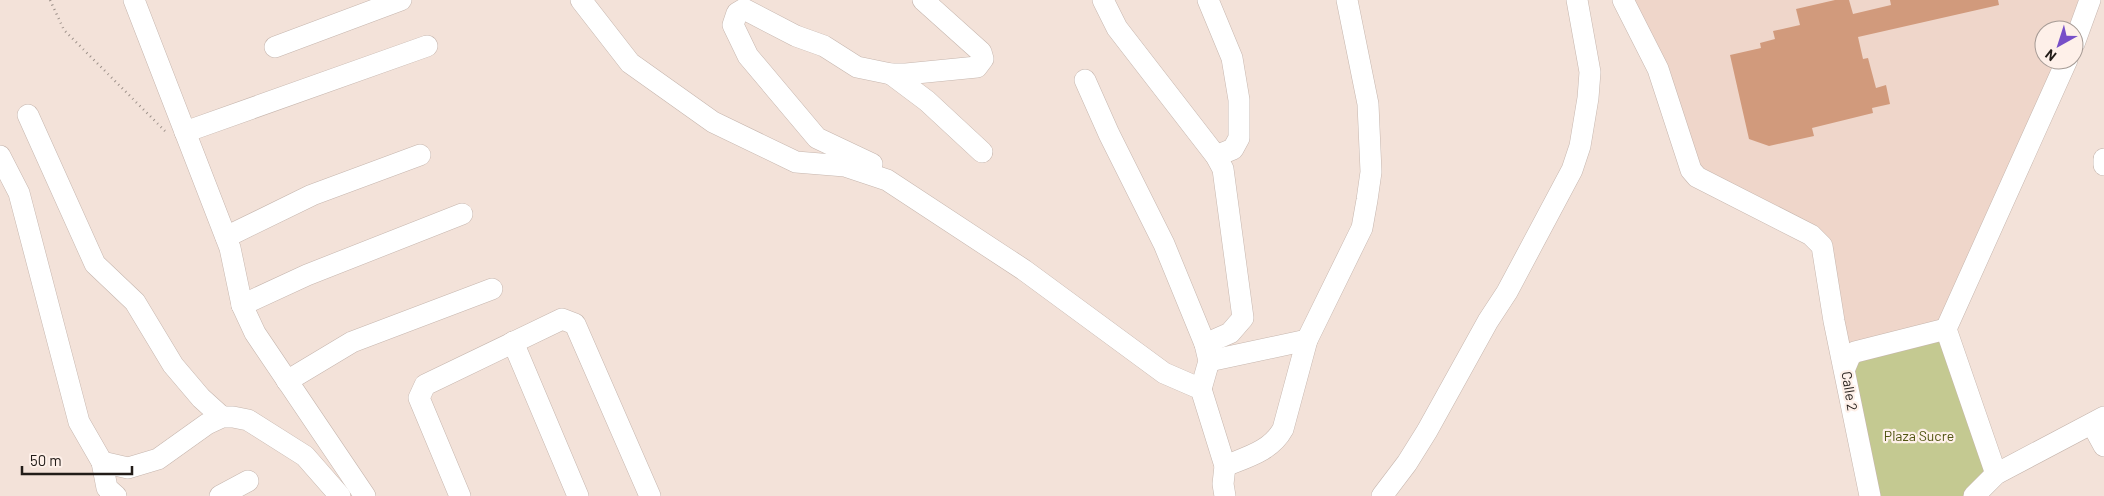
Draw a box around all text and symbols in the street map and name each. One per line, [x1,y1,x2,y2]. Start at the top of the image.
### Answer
north arrow [2034,20,2084,70]
text: N [2042,46,2059,65]
street label: Calle 2 [1838,370,1862,412]
park label: Plaza Sucre [1884,427,1954,444]
scale bar [22,444,132,476]
text: 50 m [30,451,62,469]

